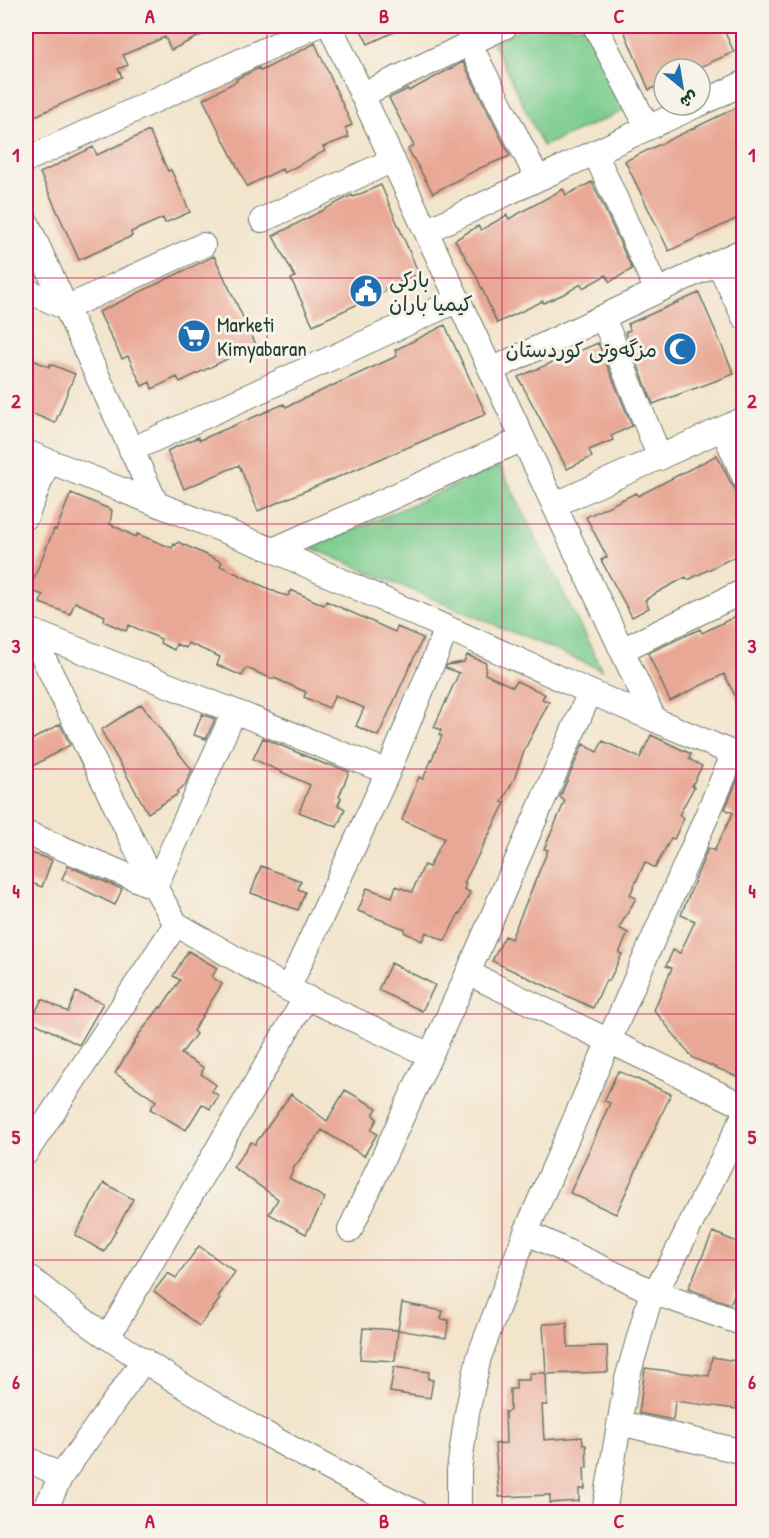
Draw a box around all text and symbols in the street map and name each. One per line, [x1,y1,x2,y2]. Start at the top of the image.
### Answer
text: A [145,2,155,29]
text: B [379,2,389,29]
text: C [614,2,625,29]
north arrow [652,57,712,117]
text: ش [676,86,703,114]
text: 1 [12,141,20,168]
text: 1 [748,141,756,168]
place label: باركى كيميا باران [389,265,473,318]
public building icon: باركى كيميا باران [348,273,384,309]
place label: Marketi Kimyabaran [217,310,307,363]
supermarket icon: Marketi Kimyabaran [176,318,212,354]
mosque icon: مزگەوتی کوردستان [662,331,698,367]
place label: مزگەوتی کوردستان [506,335,657,364]
text: 2 [11,387,21,414]
text: 2 [747,387,757,414]
text: 3 [12,632,21,659]
text: 3 [748,632,757,659]
text: 4 [12,877,20,904]
text: 4 [748,877,756,904]
text: 5 [12,1123,21,1150]
text: 5 [748,1123,757,1150]
text: 6 [12,1368,20,1395]
text: 6 [748,1368,756,1395]
text: A [145,1507,155,1534]
text: B [379,1507,389,1534]
text: C [614,1507,625,1534]

